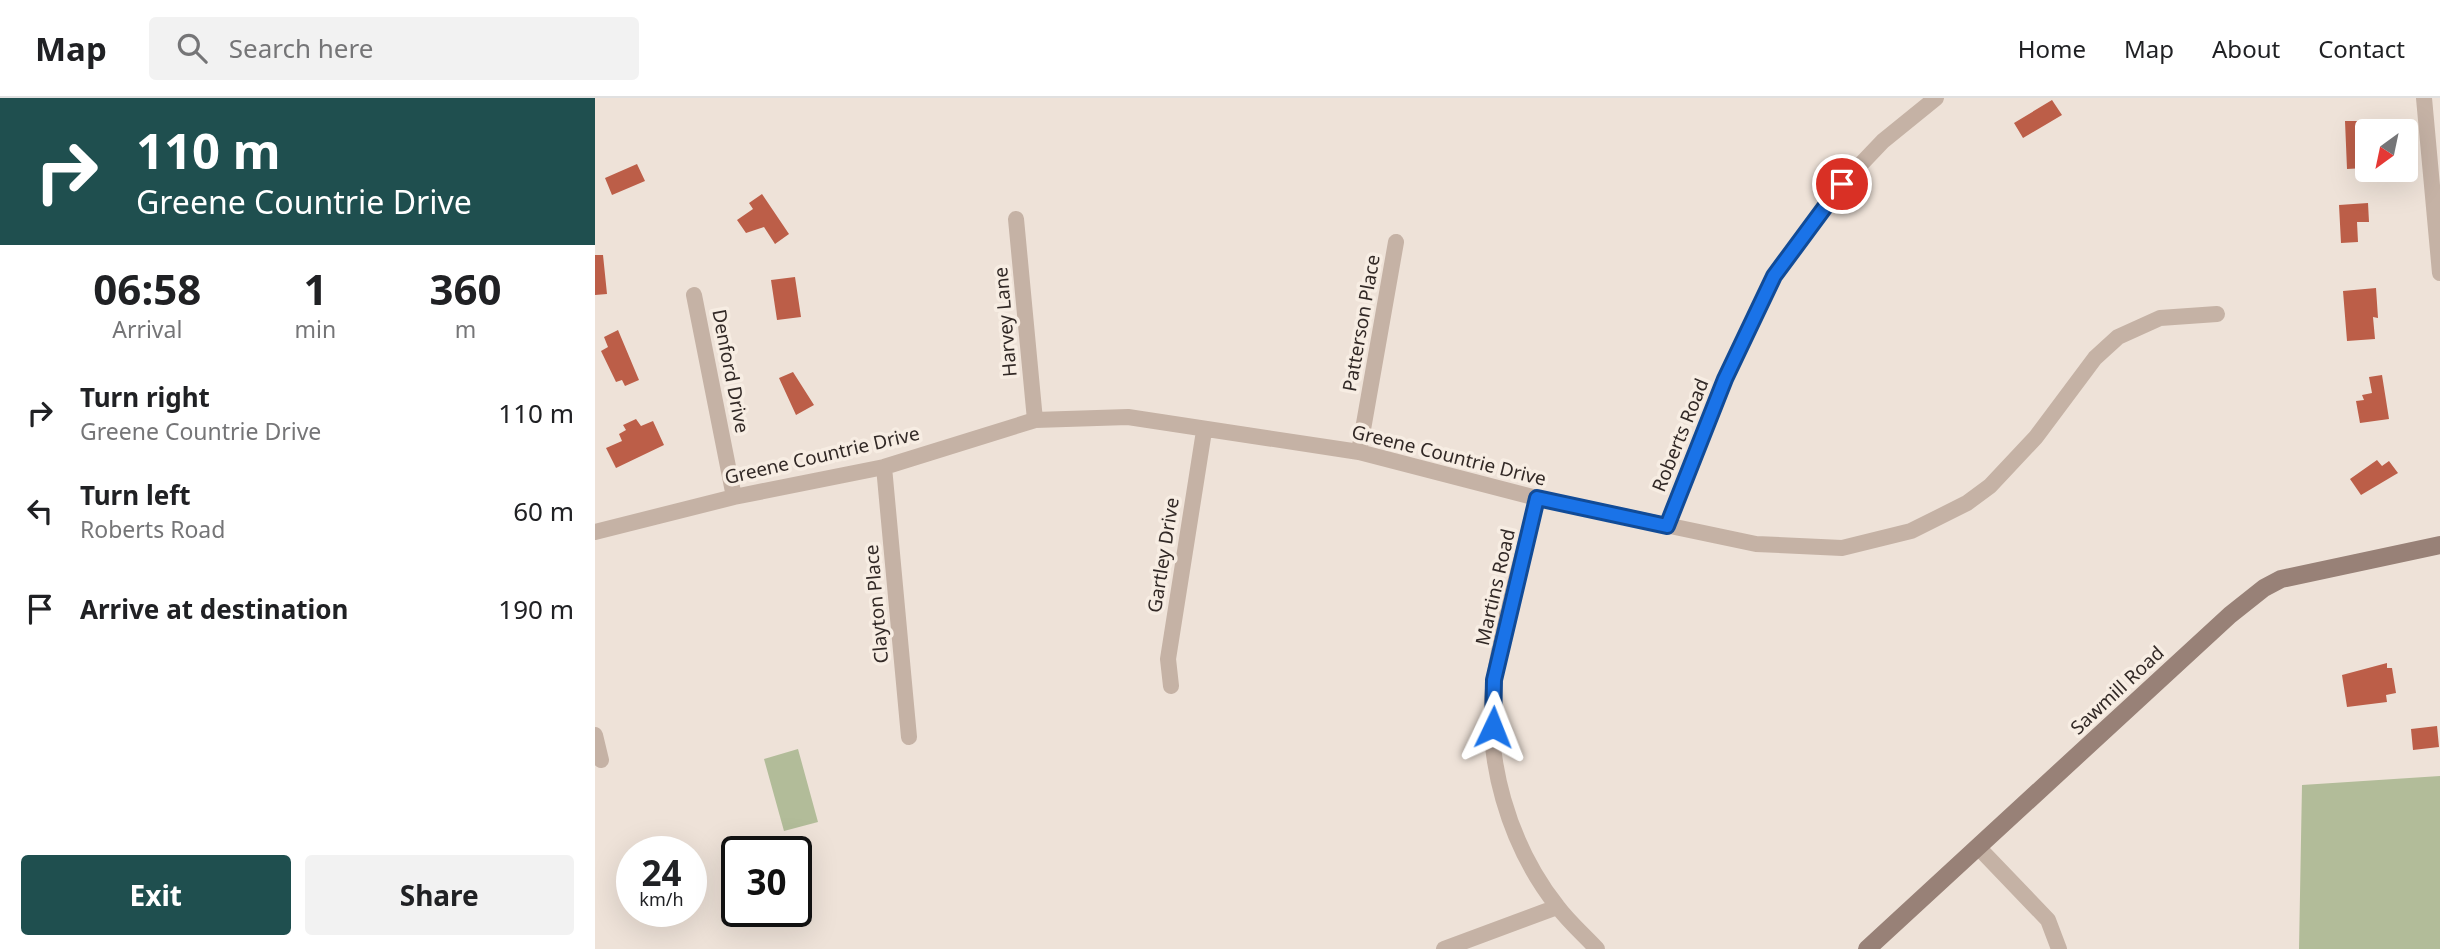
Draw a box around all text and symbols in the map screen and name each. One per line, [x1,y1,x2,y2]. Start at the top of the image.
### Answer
search box [149,17,639,80]
text: Map [35,26,107,71]
icon: search [173,29,211,67]
text: Search here [229,30,373,66]
text: Home [2018,32,2086,65]
text: Map [2124,32,2174,65]
text: About [2212,32,2280,65]
text: Contact [2318,32,2405,65]
text: 110 m [136,117,281,183]
north arrow [2355,119,2419,182]
map controls [2355,119,2418,182]
icon: right [21,126,112,217]
pin [1812,154,1872,214]
icon: arrive [1823,165,1861,203]
text: Greene Countrie Drive [136,180,472,223]
street label: Patterson Place [1336,252,1386,394]
text: 06:58 [93,260,201,317]
text: 1 [303,260,327,317]
text: 360 [430,260,502,317]
street label: Harvey Lane [987,266,1023,378]
street label: Denford Drive [706,307,756,435]
text: Arrival [112,313,182,345]
text: min [295,313,336,345]
text: m [455,313,476,345]
street label: Roberts Road [1645,374,1715,496]
text: Turn right [80,379,210,415]
icon: right [21,394,59,432]
text: 110 m [498,395,574,431]
text: Greene Countrie Drive [80,415,321,447]
street label: Greene Countrie Drive [1349,418,1549,492]
street label: Greene Countrie Drive [722,420,922,490]
text: Turn left [80,477,191,513]
icon: left [21,492,59,530]
text: 60 m [513,493,574,529]
street label: Gartley Drive [1141,496,1185,614]
text: Roberts Road [80,513,225,545]
street label: Martins Road [1469,526,1521,648]
street label: Clayton Place [858,543,894,665]
icon: arrive [21,590,59,628]
text: Arrive at destination [80,591,349,627]
text: 190 m [498,591,574,627]
street label: Sawmill Road [2065,640,2169,740]
position arrow [1456,690,1530,764]
speed limit sign: 30 [721,836,812,927]
text: 24 [641,849,682,896]
button: Exit [21,855,291,935]
button: Share [305,855,574,935]
text: km/h [639,887,684,911]

